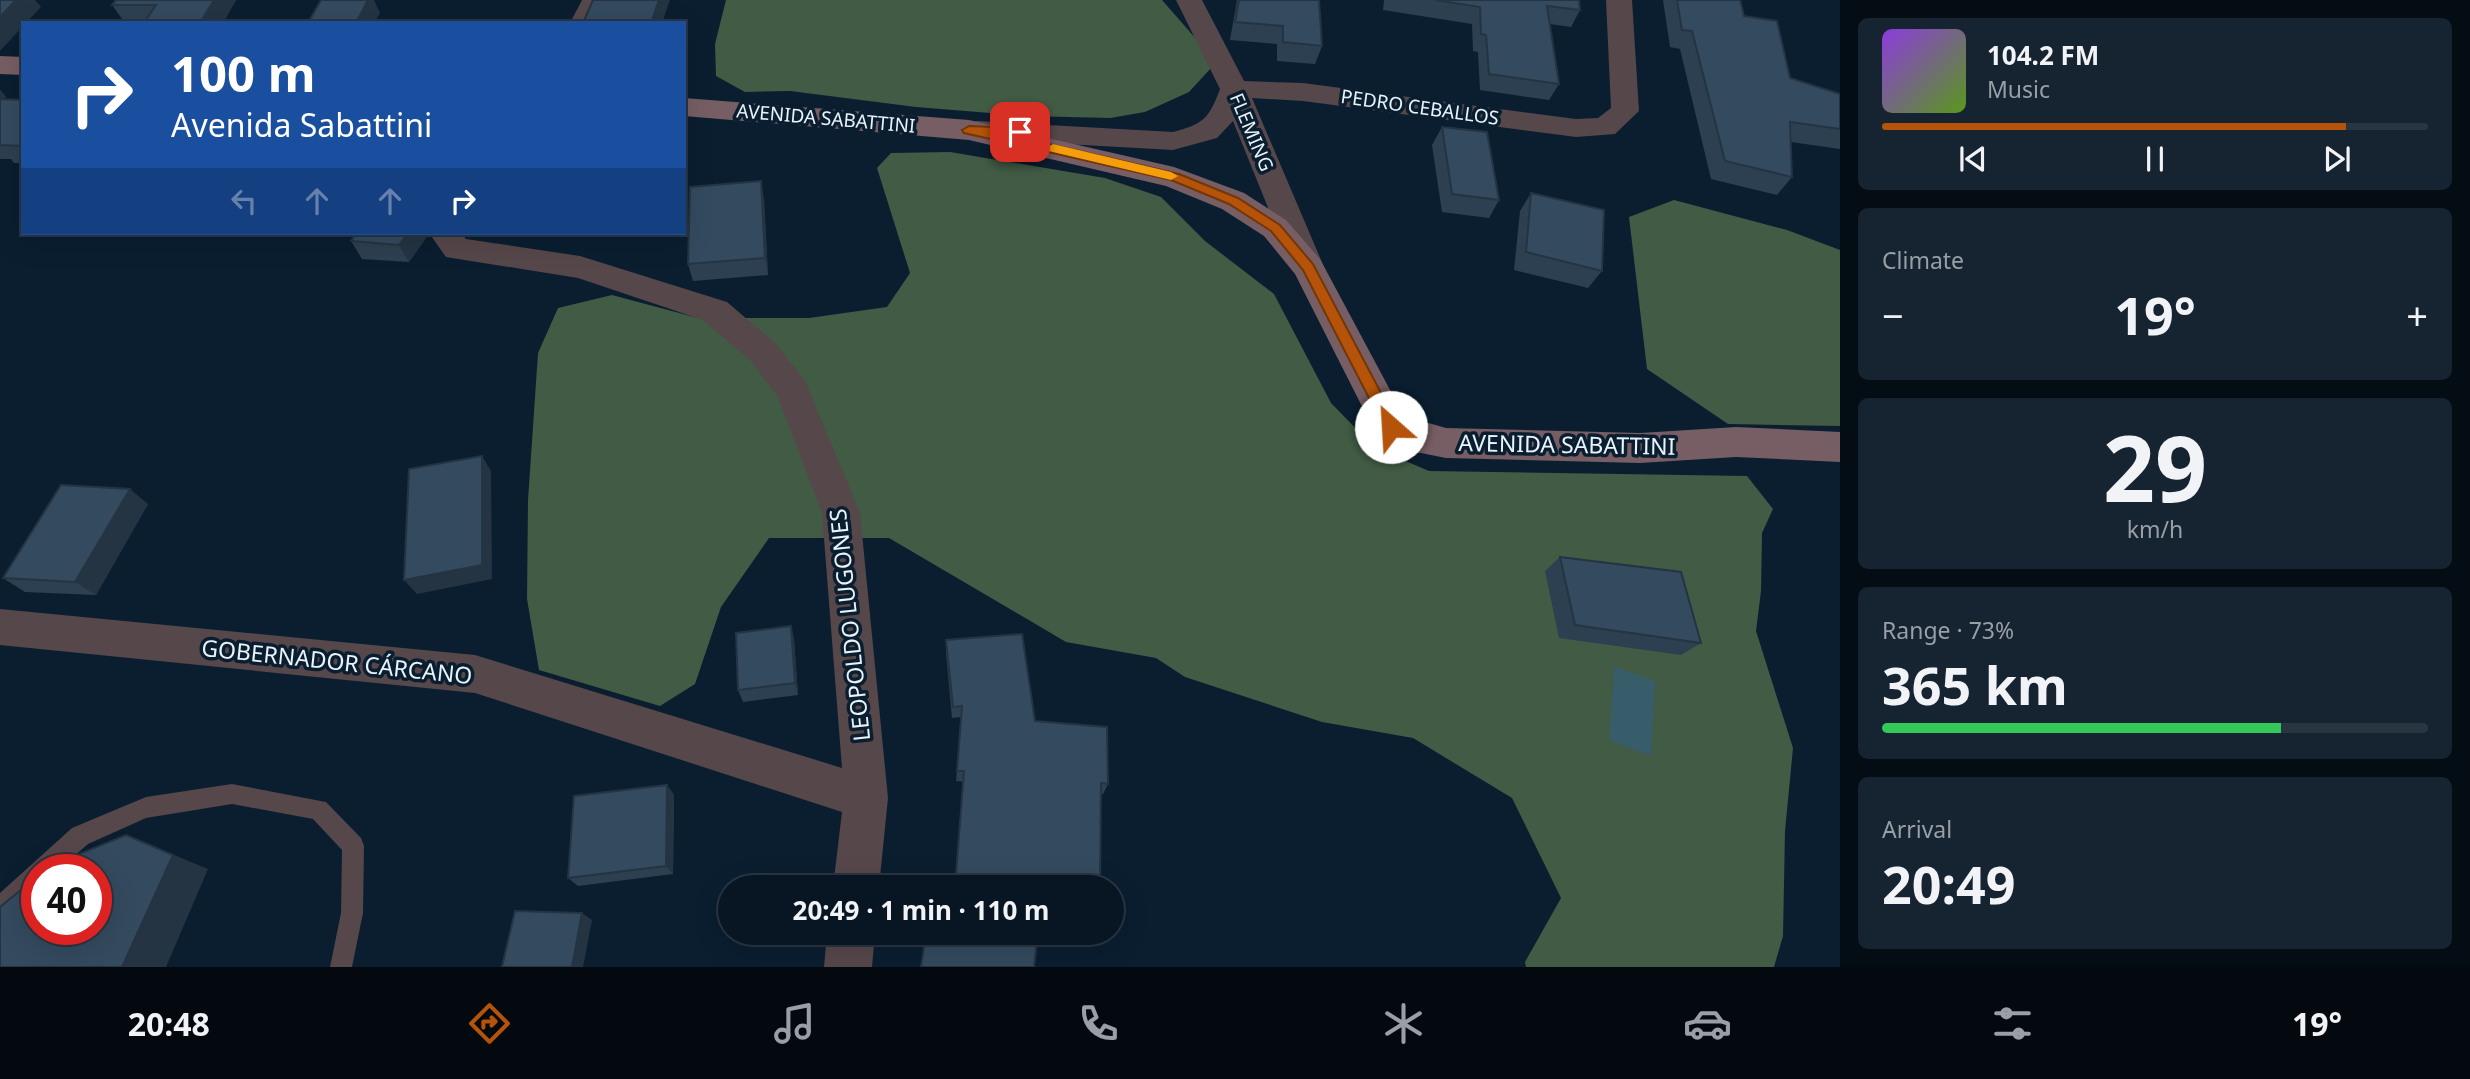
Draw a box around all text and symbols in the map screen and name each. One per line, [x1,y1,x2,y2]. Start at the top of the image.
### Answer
text: 104.2 FM [1987,37,2099,73]
text: 100 m [171,40,316,106]
icon: right [56,49,147,140]
text: Music [1987,73,2050,105]
street label: PEDRO CEBALLOS [1339,83,1501,131]
street label: FLEMING [1224,89,1280,175]
street label: AVENIDA SABATTINI [736,97,916,139]
pin [990,102,1050,162]
text: Avenida Sabattini [171,103,432,146]
icon: arrive [1001,113,1039,151]
icon: previous [1954,140,1992,178]
icon: pause [2136,140,2174,178]
icon: next [2318,140,2356,178]
icon: left [225,182,263,220]
icon: ahead [298,182,336,220]
icon: ahead [371,182,409,220]
icon: right [444,182,482,220]
text: Climate [1882,244,1964,276]
text: 19° [2114,279,2196,350]
text: − [1882,289,1904,341]
text: + [2406,289,2428,341]
position arrow [1354,390,1428,464]
text: 29 [2103,405,2207,529]
street label: AVENIDA SABATTINI [1458,426,1676,462]
street label: LEOPOLDO LUGONES [821,507,877,743]
text: km/h [2127,513,2183,545]
text: Range · 73% [1882,614,2014,646]
street label: GOBERNADOR CÁRCANO [200,631,474,691]
text: 365 km [1882,649,2068,720]
text: Arrival [1882,813,1952,845]
text: 20:49 [1882,848,2016,919]
speed limit sign: 40 [21,854,112,945]
text: 20:49 · 1 min · 110 m [793,892,1049,928]
icon: directions [465,999,514,1048]
icon: music [770,999,819,1048]
icon: phone [1074,999,1123,1048]
icon: climate [1379,999,1428,1048]
icon: car [1683,999,1732,1048]
icon: filters [1988,999,2037,1048]
text: 20:48 [128,1002,210,1045]
text: 19° [2292,1002,2342,1045]

